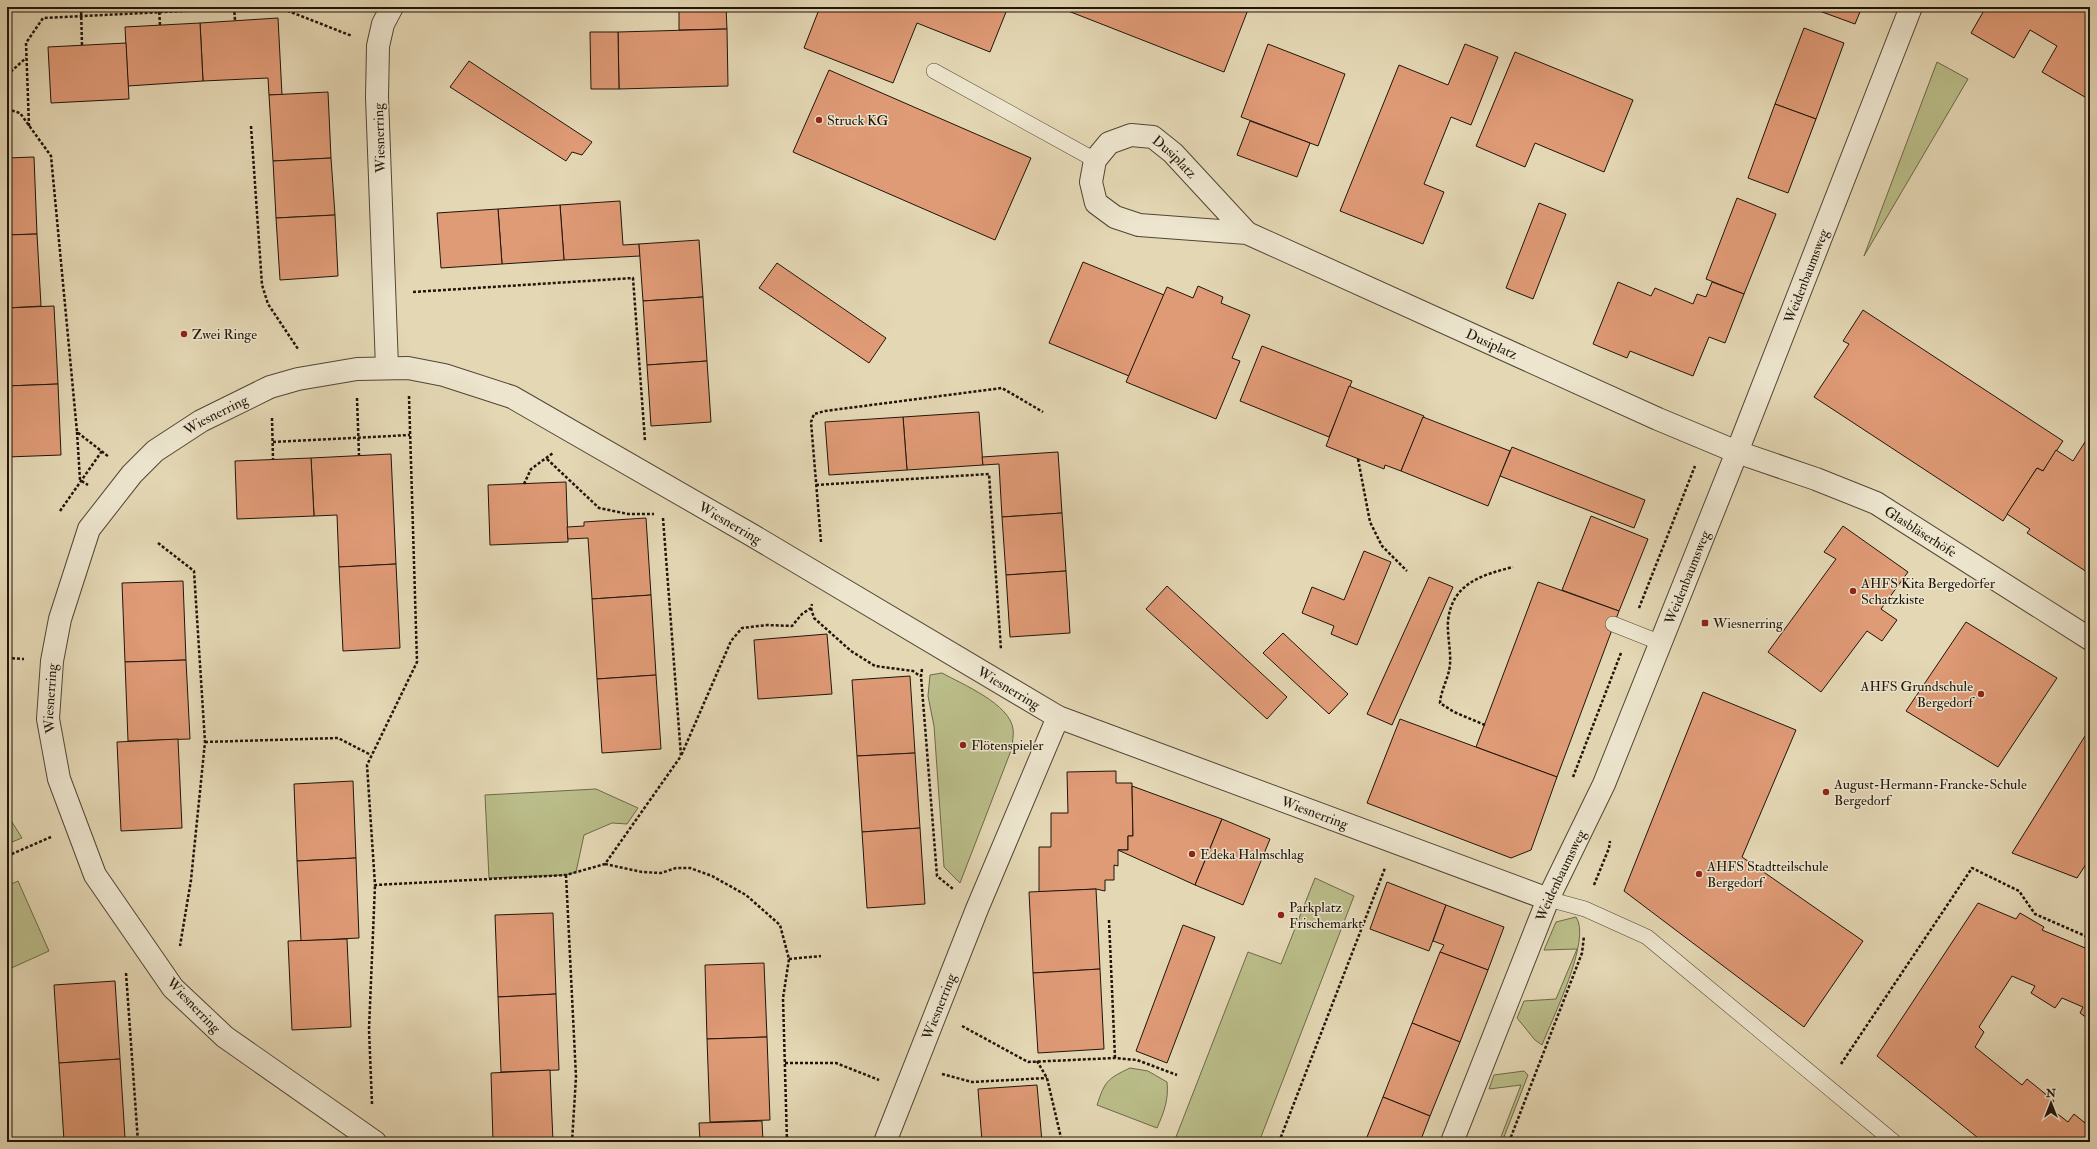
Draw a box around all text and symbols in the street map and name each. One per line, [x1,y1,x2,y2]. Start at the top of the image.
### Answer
street label: Wiesnerring [370,102,389,174]
place label: Struck KG [827,112,888,129]
marker: Struck KG [814,115,824,125]
street label: Dusiplatz [1149,132,1200,182]
street label: Weidenbaumsweg [1780,226,1833,326]
street label: Dusiplatz [1463,325,1520,363]
place label: Zwei Ringe [192,326,257,343]
marker: Zwei Ringe [179,329,189,339]
street label: Wiesnerring [180,391,252,440]
street label: Wiesnerring [695,498,766,549]
street label: Glasbläserhöfe [1881,503,1960,561]
street label: Weidenbaumsweg [1661,527,1714,628]
place label: AHFS Kita Bergedorfer Schatzkiste [1860,575,1996,608]
marker: AHFS Kita Bergedorfer Schatzkiste [1848,586,1858,596]
place label: Wiesnerring [1712,615,1784,632]
marker: Wiesnerring [1700,618,1710,628]
street label: Wiesnerring [40,662,61,736]
street label: Wiesnerring [973,663,1044,714]
place label: AHFS Grundschule Bergedorf [1860,678,1975,711]
marker: AHFS Grundschule Bergedorf [1976,689,1986,699]
place label: Flötenspieler [971,737,1044,755]
marker: Flötenspieler [958,740,968,750]
place label: August-Hermann-Francke-Schule Bergedorf [1833,776,2027,809]
marker: August-Hermann-Francke-Schule Bergedorf [1821,787,1831,797]
street label: Wiesnerring [1278,792,1351,833]
street label: Weidenbaumsweg [1532,826,1590,925]
place label: Edeka Halmschlag [1200,846,1305,863]
marker: Edeka Halmschlag [1187,849,1197,859]
place label: AHFS Stadtteilschule Bergedorf [1706,858,1829,891]
marker: AHFS Stadtteilschule Bergedorf [1694,869,1704,879]
place label: Parkplatz Frischemarkt [1289,899,1363,932]
marker: Parkplatz Frischemarkt [1276,910,1286,920]
street label: Wiesnerring [918,970,960,1043]
street label: Wiesnerring [163,974,225,1037]
north arrow [2031,1083,2071,1123]
text: N [2045,1087,2057,1100]

